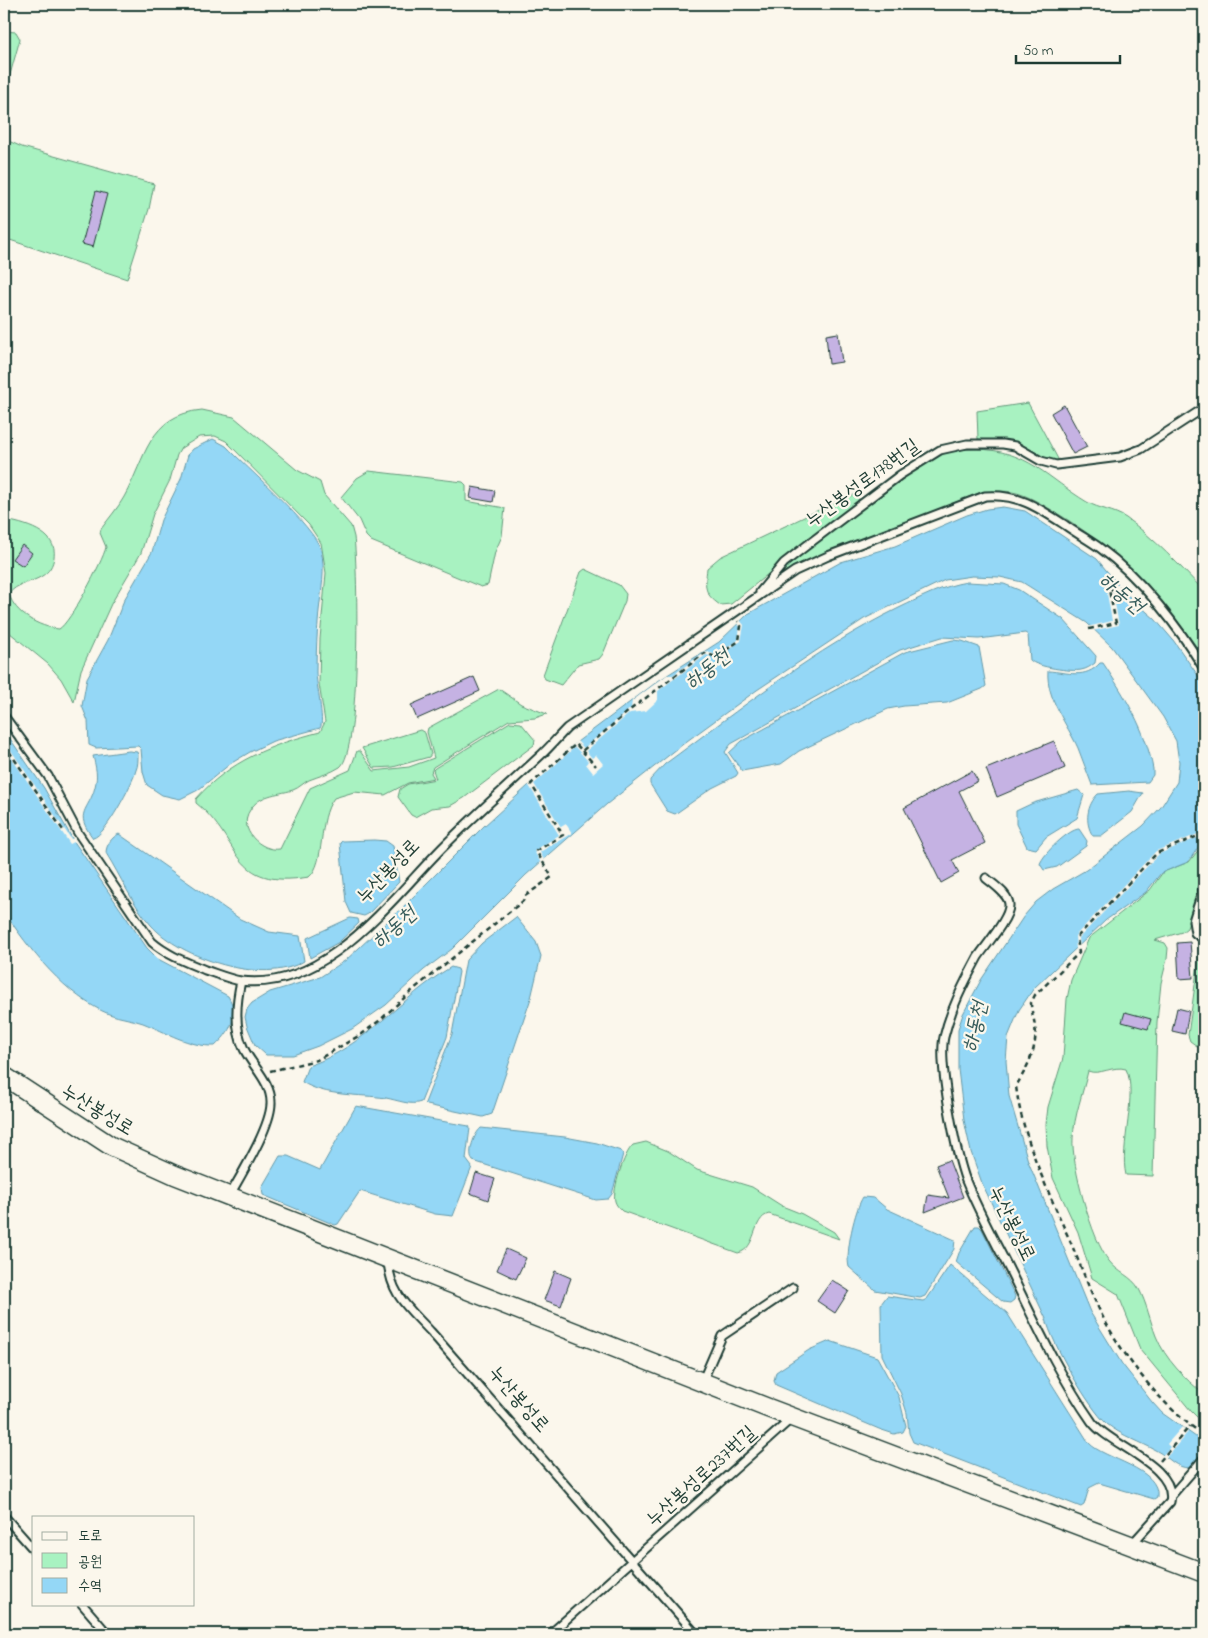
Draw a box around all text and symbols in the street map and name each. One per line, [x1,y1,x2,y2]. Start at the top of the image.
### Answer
scale bar [1016,32,1119,64]
text: 50 m [1023,40,1054,62]
street label: 누산봉성로178번길 [800,433,926,535]
water label: 하동천 [1092,566,1152,623]
water label: 하동천 [679,641,739,698]
street label: 누산봉성로 [351,833,427,911]
water label: 하동천 [366,898,425,956]
water label: 하동천 [956,997,996,1055]
street label: 누산봉성로 [55,1078,139,1144]
street label: 누산봉성로 [980,1181,1042,1267]
street label: 누산봉성로 [481,1360,555,1440]
street label: 누산봉성로237번길 [641,1420,763,1534]
legend [32,1516,195,1606]
text: 도로 [78,1525,102,1547]
text: 공원 [78,1551,102,1573]
text: 수역 [78,1575,102,1597]

